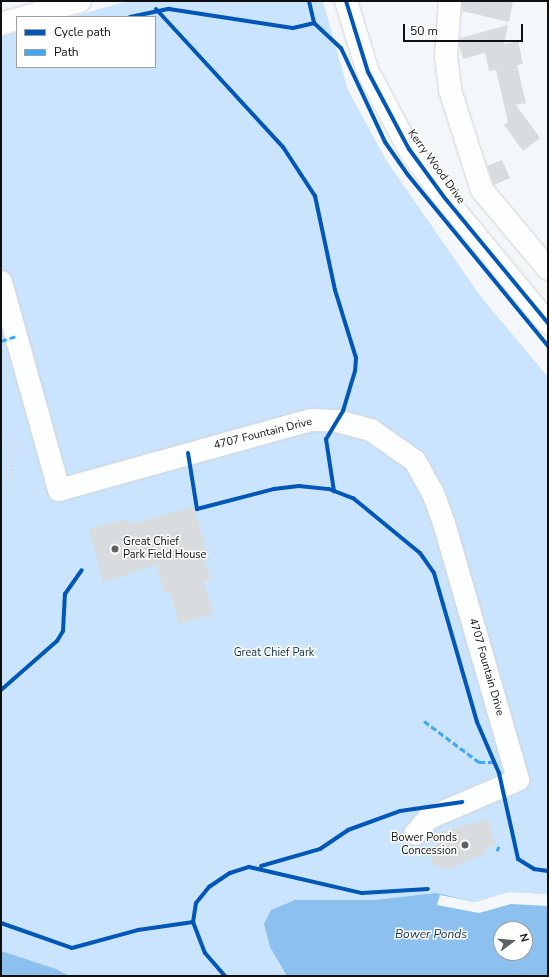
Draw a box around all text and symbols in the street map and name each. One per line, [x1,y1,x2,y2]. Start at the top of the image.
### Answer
legend [16,16,156,68]
scale bar [405,16,525,42]
text: 50 m [410,23,438,39]
text: Cycle path [54,24,111,40]
text: Path [54,44,79,60]
street label: Kerry Wood Drive [405,127,467,207]
street label: 4707 Fountain Drive [212,415,314,453]
place label: Great Chief Park Field House [123,536,206,562]
marker: Great Chief Park Field House [110,544,120,554]
street label: 4707 Fountain Drive [466,617,506,717]
park label: Great Chief Park [234,646,314,660]
place label: Bower Ponds Concession [391,832,457,858]
marker: Bower Ponds Concession [460,840,470,850]
north arrow [493,921,533,961]
water label: Bower Ponds [395,928,467,942]
text: N [516,932,532,944]

